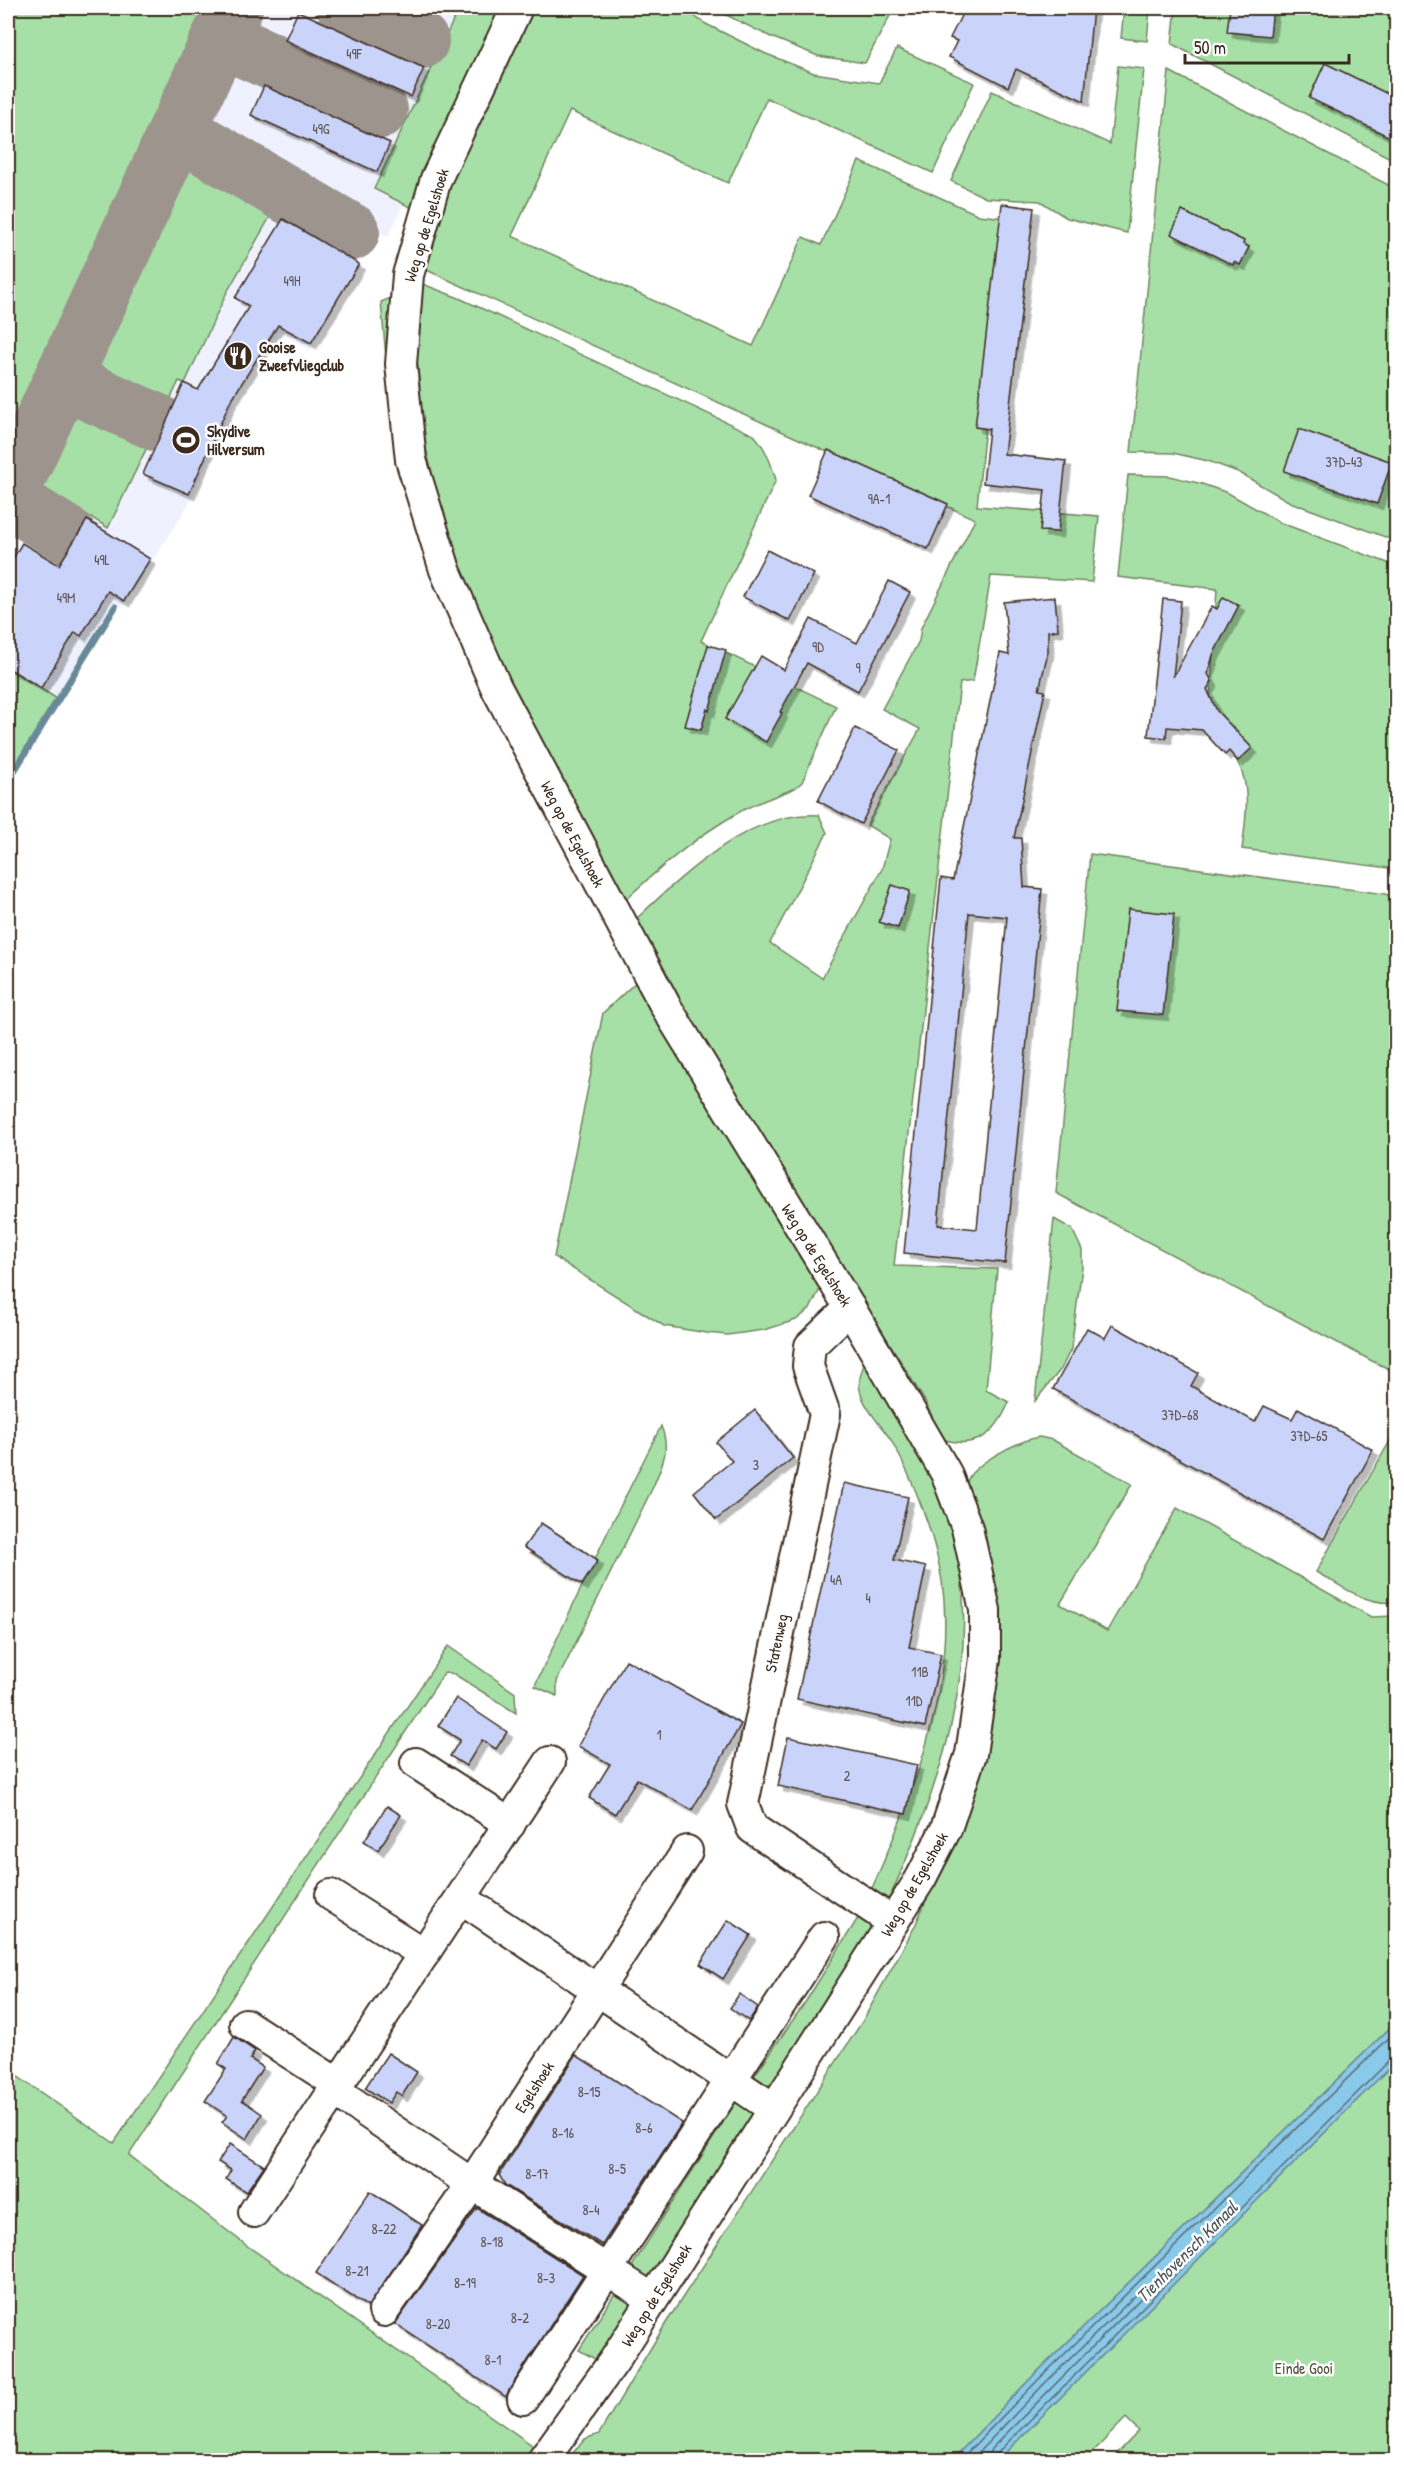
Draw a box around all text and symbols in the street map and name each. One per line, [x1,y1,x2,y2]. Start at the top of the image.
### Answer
scale bar [1185,27,1348,65]
text: 50 m [1194,35,1226,60]
house number: 49F [346,44,363,63]
house number: 49G [312,119,330,138]
street label: Weg op de Egelshoek [398,165,454,284]
house number: 49H [284,271,301,290]
place label: Gooise Zweefvliegclub [259,336,345,377]
restaurant icon: Gooise Zweefvliegclub [222,340,254,372]
place label: Skydive Hilversum [207,420,265,460]
sports icon: Skydive Hilversum [170,424,202,456]
house number: 37D-43 [1325,452,1363,471]
house number: 9A-1 [868,489,890,508]
house number: 49L [94,550,110,569]
house number: 49M [57,588,75,607]
house number: 9D [812,637,824,656]
house number: 9 [855,658,861,677]
street label: Weg op de Egelshoek [536,777,610,891]
street label: Weg op de Egelshoek [777,1199,858,1311]
house number: 37D-68 [1161,1405,1199,1424]
house number: 37D-65 [1290,1426,1328,1445]
house number: 3 [753,1455,759,1474]
house number: 4A [830,1570,842,1589]
house number: 4 [865,1588,871,1607]
street label: Statenweg [759,1612,793,1674]
house number: 11B [911,1662,929,1681]
house number: 11D [906,1691,923,1710]
house number: 1 [656,1725,662,1744]
house number: 2 [844,1766,851,1785]
street label: Weg op de Egelshoek [875,1827,953,1940]
street label: Egelshoek [509,2057,559,2117]
house number: 8-15 [578,2082,600,2101]
house number: 8-6 [635,2118,653,2137]
house number: 8-16 [552,2123,575,2142]
house number: 8-5 [608,2159,626,2178]
house number: 8-17 [525,2164,549,2183]
water label: Tienhovensch Kanaal [1130,2195,1244,2308]
house number: 8-4 [583,2200,599,2219]
house number: 8-22 [372,2219,397,2238]
house number: 8-18 [481,2232,503,2251]
street label: Weg op de Egelshoek [616,2239,697,2351]
house number: 8-21 [345,2261,369,2280]
house number: 8-3 [537,2268,555,2287]
house number: 8-19 [454,2273,476,2292]
house number: 8-2 [511,2308,530,2327]
house number: 8-20 [426,2314,450,2333]
house number: 8-1 [485,2350,501,2369]
park label: Einde Gooi [1275,2357,1333,2379]

